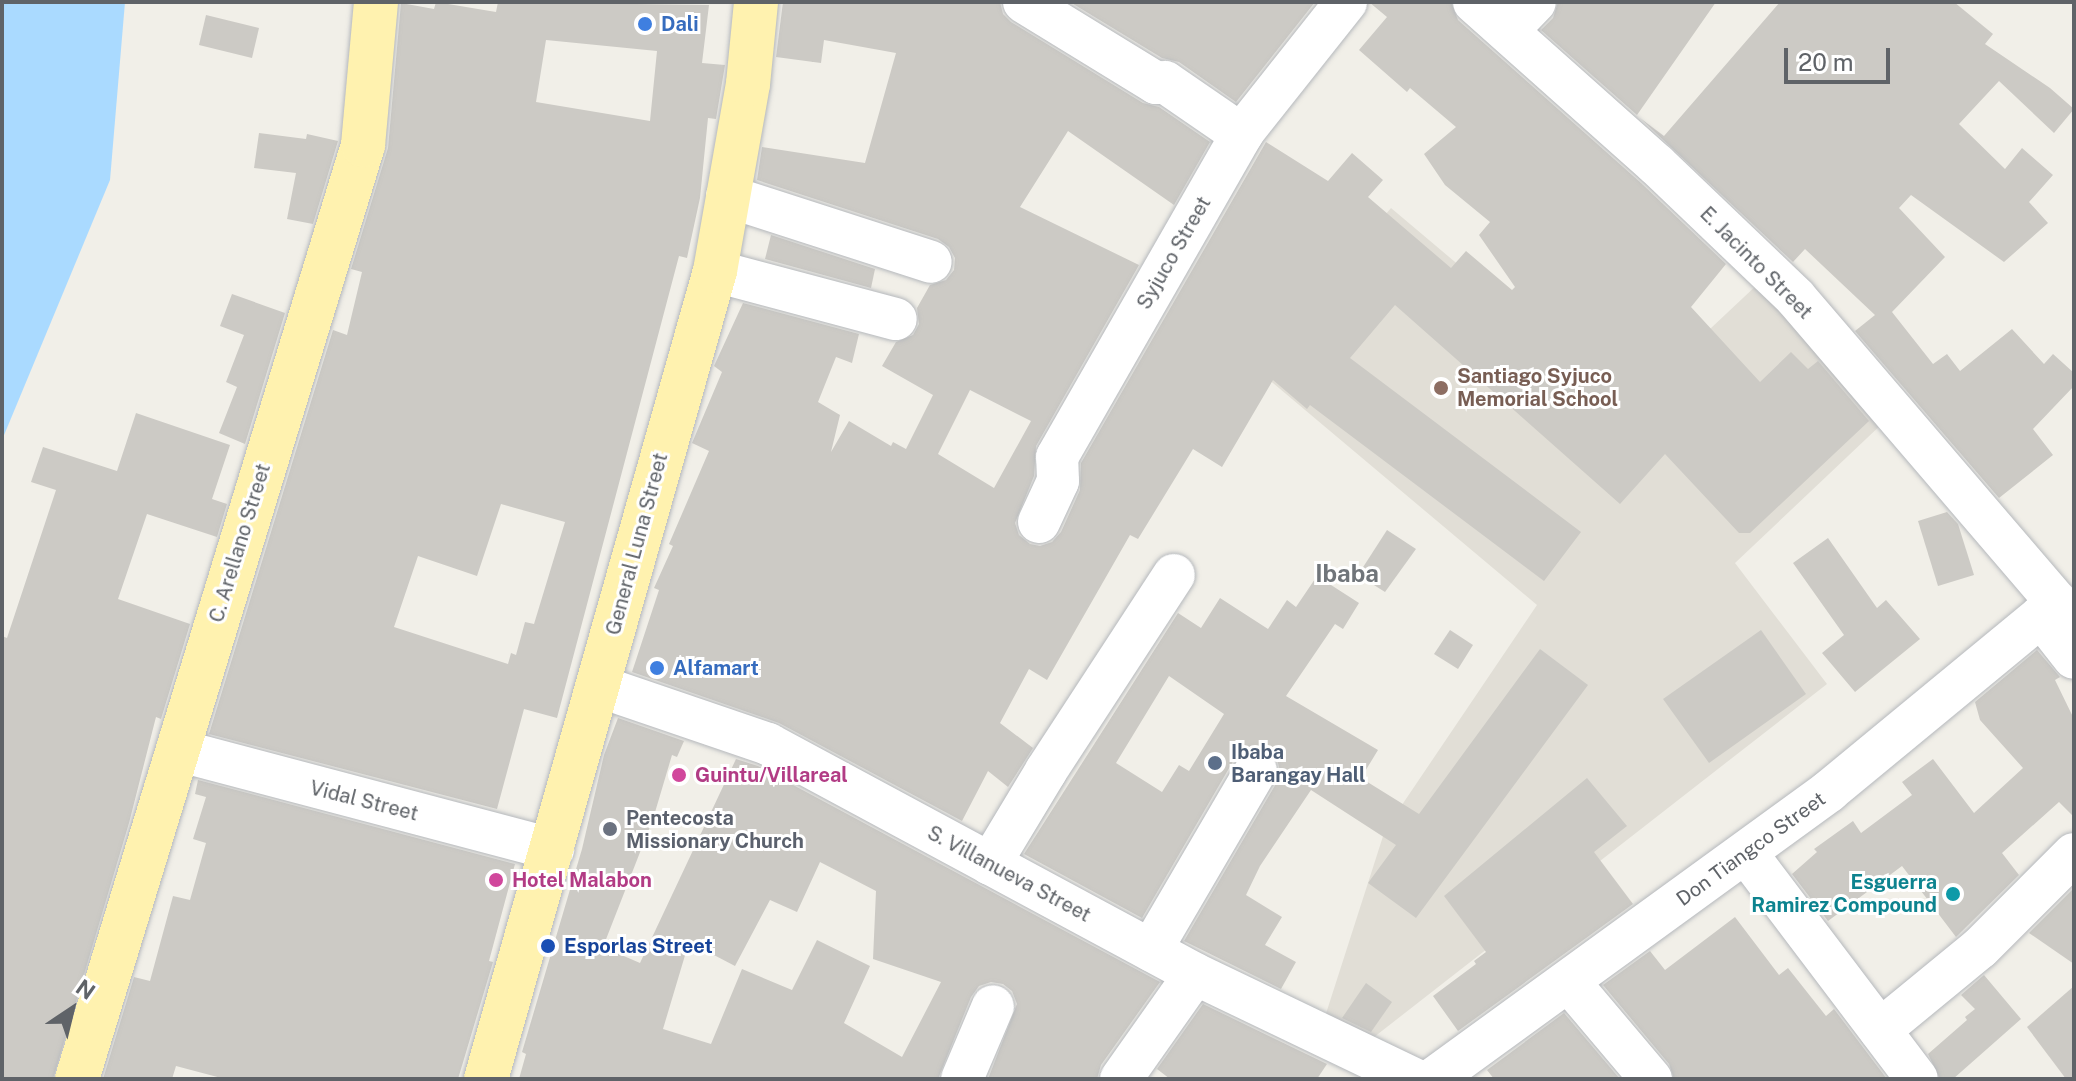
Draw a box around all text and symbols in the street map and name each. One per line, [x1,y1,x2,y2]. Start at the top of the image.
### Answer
place label: Dali [661,12,699,36]
marker: Dali [636,15,654,33]
scale bar [1788,32,1894,82]
text: 20 m [1798,48,1854,76]
street label: Syjuco Street [1132,192,1216,314]
street label: E. Jacinto Street [1695,202,1817,324]
place label: Santiago Syjuco Memorial School [1457,364,1618,411]
marker: Santiago Syjuco Memorial School [1432,379,1450,397]
street label: General Luna Street [601,450,673,638]
street label: C. Arellano Street [204,461,276,625]
district label: Ibaba [1315,560,1379,588]
place label: Alfamart [673,656,759,680]
marker: Alfamart [648,659,666,677]
place label: Ibaba Barangay Hall [1231,740,1366,787]
marker: Ibaba Barangay Hall [1206,754,1224,772]
place label: Guintu/Villareal [695,763,848,787]
marker: Guintu/Villareal [670,766,688,784]
street label: Vidal Street [307,776,421,826]
street label: Don Tiangco Street [1672,787,1830,911]
place label: Pentecosta Missionary Church [626,806,804,853]
marker: Pentecosta Missionary Church [601,820,619,838]
street label: S. Villanueva Street [923,821,1095,927]
place label: Hotel Malabon [512,868,652,892]
place label: Esguerra Ramirez Compound [1751,870,1937,917]
marker: Hotel Malabon [487,871,505,889]
marker: Esguerra Ramirez Compound [1944,885,1962,903]
place label: Esporlas Street [564,934,713,958]
marker: Esporlas Street [539,937,557,955]
north arrow [32,969,112,1049]
text: N [71,974,100,1005]

